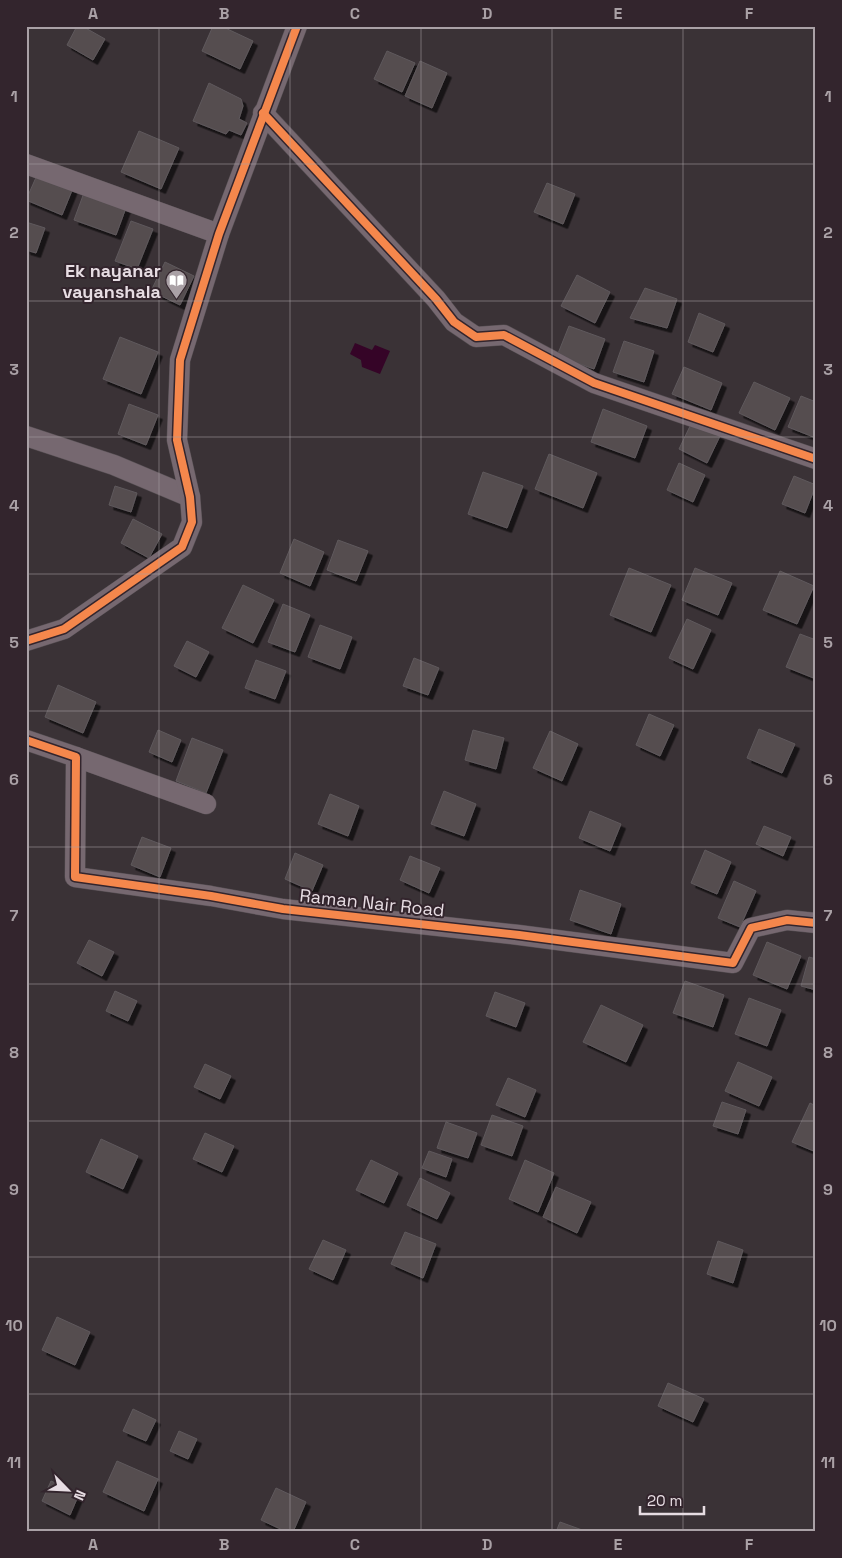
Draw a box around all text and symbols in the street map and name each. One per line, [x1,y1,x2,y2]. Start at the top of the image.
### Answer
text: A [88,3,98,24]
text: B [219,3,229,24]
text: C [350,3,360,24]
text: D [482,3,492,24]
text: E [614,3,623,24]
text: F [745,3,754,24]
text: 1 [10,86,18,107]
text: 1 [824,86,832,107]
text: 2 [9,222,19,243]
text: 2 [823,222,833,243]
place label: Ek nayanar vayanshala [63,259,162,303]
library icon: Ek nayanar vayanshala [165,269,189,300]
text: 3 [9,359,19,380]
text: 3 [823,359,833,380]
text: 4 [9,495,19,516]
text: 4 [823,495,833,516]
text: 5 [9,632,19,653]
text: 5 [823,632,833,653]
text: 6 [9,769,19,790]
text: 6 [823,769,833,790]
street label: Raman Nair Road [298,883,446,922]
text: 7 [10,905,19,926]
text: 7 [824,905,833,926]
text: 8 [9,1042,19,1063]
text: 8 [823,1042,833,1063]
text: 9 [9,1179,19,1200]
text: 9 [823,1179,833,1200]
text: 10 [5,1315,23,1336]
text: 10 [819,1315,837,1336]
text: 11 [7,1452,21,1473]
text: 11 [821,1452,835,1473]
north arrow [42,1466,92,1516]
scale bar [640,1483,703,1515]
text: N [70,1487,90,1503]
text: 20 m [647,1491,682,1510]
text: A [88,1534,98,1555]
text: B [219,1534,229,1555]
text: C [350,1534,360,1555]
text: D [482,1534,492,1555]
text: E [614,1534,623,1555]
text: F [745,1534,754,1555]

